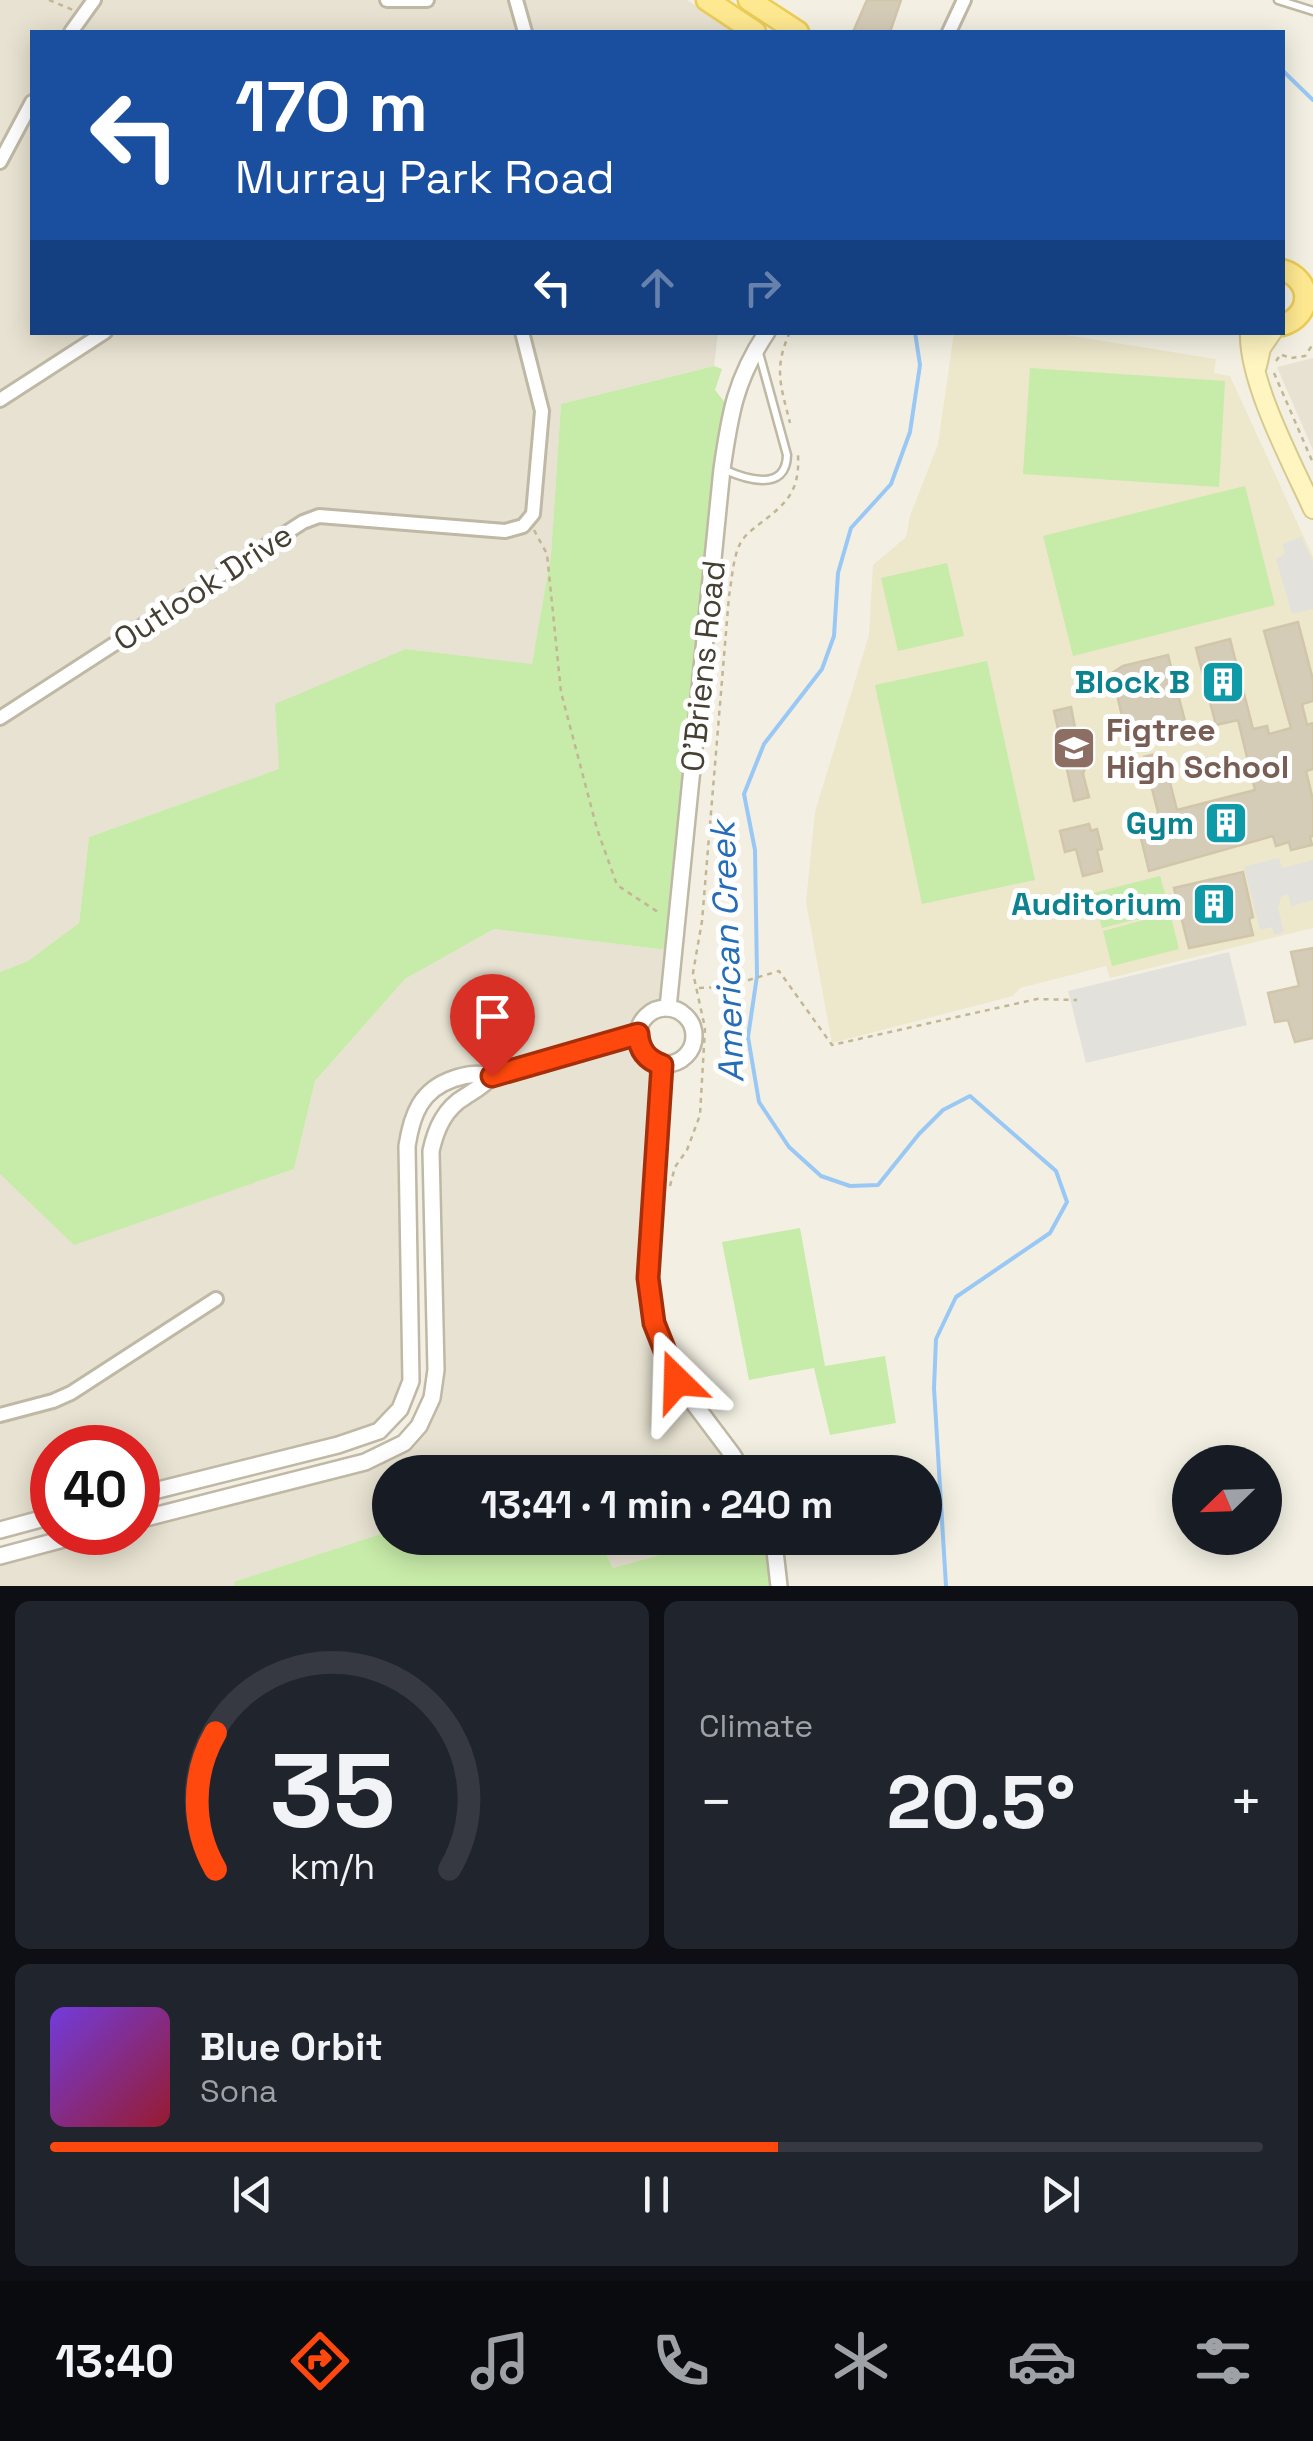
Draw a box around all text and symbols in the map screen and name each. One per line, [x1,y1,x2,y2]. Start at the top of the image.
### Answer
text: 170 m [235,62,428,151]
icon: left [70,70,200,200]
text: Murray Park Road [235,149,615,206]
icon: left [525,260,580,315]
icon: ahead [630,260,685,315]
icon: right [735,260,790,315]
street label: Outlook Drive [106,514,300,660]
street label: O'Briens Road [672,558,734,774]
building icon: Block B [1200,659,1246,705]
place label: Block B [1074,662,1190,702]
place label: Figtree High School [1106,710,1289,787]
school or university icon: Figtree High School [1051,725,1097,771]
building icon: Gym [1203,800,1249,846]
place label: Gym [1126,803,1194,843]
water label: American Creek [700,816,754,1083]
building icon: Auditorium [1191,881,1237,927]
place label: Auditorium [1011,884,1182,924]
pin [450,974,535,1077]
icon: arrive [465,989,520,1044]
position arrow [625,1329,729,1433]
speed limit sign: 40 [30,1425,160,1555]
north arrow [1172,1445,1282,1555]
map controls [1172,1445,1282,1555]
text: 13:41 · 1 min · 240 m [481,1481,833,1529]
text: Climate [699,1706,813,1746]
text: 35 [269,1725,395,1857]
text: 20.5° [886,1754,1076,1850]
text: − [699,1767,733,1837]
text: + [1229,1767,1263,1837]
text: km/h [289,1844,375,1889]
text: Blue Orbit [200,2023,383,2071]
text: Sona [200,2071,277,2111]
icon: previous [225,2167,280,2222]
icon: pause [629,2167,684,2222]
icon: next [1033,2167,1088,2222]
icon: directions [285,2326,355,2396]
icon: music [465,2326,535,2396]
icon: phone [646,2326,716,2396]
icon: climate [826,2326,896,2396]
icon: car [1007,2326,1077,2396]
icon: filters [1188,2326,1258,2396]
text: 13:40 [55,2333,174,2390]

